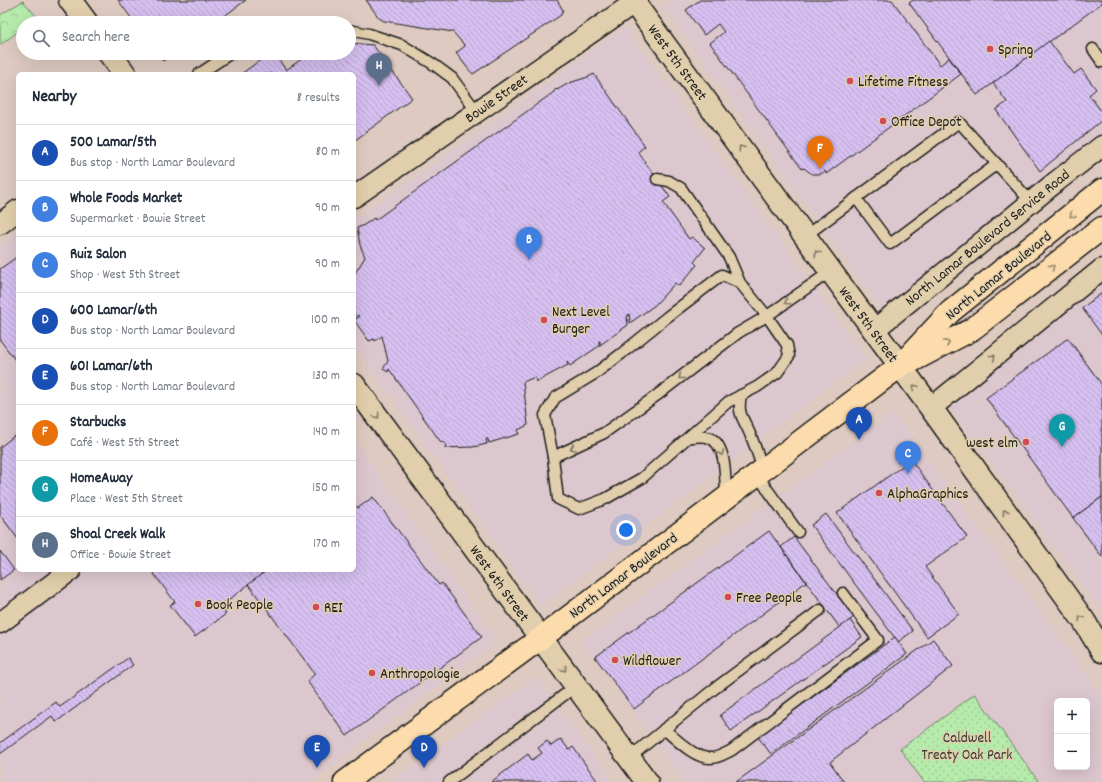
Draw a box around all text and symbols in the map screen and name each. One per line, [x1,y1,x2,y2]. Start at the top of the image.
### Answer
search box [16,16,356,60]
street label: West 5th Street [641,20,712,106]
icon: search [30,27,52,49]
text: Search here [62,27,130,49]
place label: Spring [998,40,1033,62]
marker: Spring [985,44,995,54]
pin: H [366,53,392,86]
street label: Bowie Street [461,70,534,129]
place label: Lifetime Fitness [858,72,949,94]
marker: Lifetime Fitness [845,76,855,86]
text: Nearby [32,86,76,110]
text: 8 results [297,89,340,108]
place label: Office Depot [891,112,962,134]
marker: Office Depot [878,116,888,126]
text: 500 Lamar/5th [70,132,156,154]
pin: F [807,136,833,169]
text: A [41,143,49,162]
text: 80 m [316,143,340,162]
one-way arrow [738,145,746,152]
text: Bus stop · North Lamar Boulevard [70,154,235,173]
street label: North Lamar Boulevard Service Road [901,165,1073,309]
text: Whole Foods Market [70,188,182,210]
text: B [42,199,48,218]
text: 90 m [315,199,340,218]
text: Supermarket · Bowie Street [70,210,206,229]
one-way arrow [1069,210,1076,217]
pin: B [516,227,542,260]
street label: North Lamar Boulevard [941,227,1055,323]
text: Ruiz Salon [70,244,126,266]
one-way arrow [815,250,822,257]
text: C [42,255,48,274]
text: 90 m [315,255,340,274]
one-way arrow [1048,264,1055,271]
text: Shop · West 5th Street [70,266,180,285]
street label: West 5th Street [832,282,903,368]
one-way arrow [785,297,792,304]
text: 600 Lamar/6th [70,300,157,322]
place label: Next Level Burger [552,302,610,341]
text: D [42,311,48,330]
text: 100 m [311,311,340,330]
marker: Next Level Burger [539,315,549,325]
text: Bus stop · North Lamar Boulevard [70,322,235,341]
one-way arrow [943,340,951,348]
one-way arrow [989,355,996,362]
text: 601 Lamar/6th [70,356,152,378]
text: E [42,367,48,386]
text: 130 m [312,367,340,386]
one-way arrow [679,372,686,379]
text: Bus stop · North Lamar Boulevard [70,378,235,397]
one-way arrow [913,385,920,392]
pin: A [846,407,872,440]
text: Starbucks [70,412,126,434]
one-way arrow [372,412,380,419]
pin: G [1049,414,1075,447]
text: F [42,423,48,442]
text: 140 m [313,423,340,442]
place label: west elm [966,433,1018,455]
text: Café · West 5th Street [70,434,179,453]
marker: west elm [1021,437,1031,447]
pin: C [895,441,921,474]
one-way arrow [570,443,577,451]
one-way arrow [716,449,724,456]
text: HomeAway [70,468,132,490]
text: G [42,479,48,498]
text: 150 m [312,479,340,498]
place label: AlphaGraphics [887,484,969,506]
marker: AlphaGraphics [874,488,884,498]
text: Place · West 5th Street [70,490,183,509]
one-way arrow [1002,509,1010,516]
your location [616,520,636,540]
text: Shoal Creek Walk [70,524,165,546]
street label: North Lamar Boulevard [565,528,683,625]
text: H [42,535,48,554]
text: 170 m [313,535,340,554]
street label: West 6th Street [463,541,534,627]
text: Office · Bowie Street [70,546,171,565]
place label: Free People [736,588,802,610]
marker: Free People [723,592,733,602]
place label: Book People [206,595,274,617]
place label: REI [324,598,343,620]
marker: Book People [193,599,203,609]
marker: REI [311,602,321,612]
one-way arrow [1079,615,1086,622]
place label: Wildflower [623,651,681,673]
marker: Wildflower [610,655,620,665]
place label: Anthropologie [380,664,460,686]
one-way arrow [559,665,566,672]
marker: Anthropologie [367,668,377,678]
map controls [1054,698,1090,770]
button: + [1054,698,1090,734]
park label: Caldwell Treaty Oak Park [921,728,1013,767]
button: − [1054,734,1090,770]
pin: E [304,735,330,768]
pin: D [411,735,437,768]

